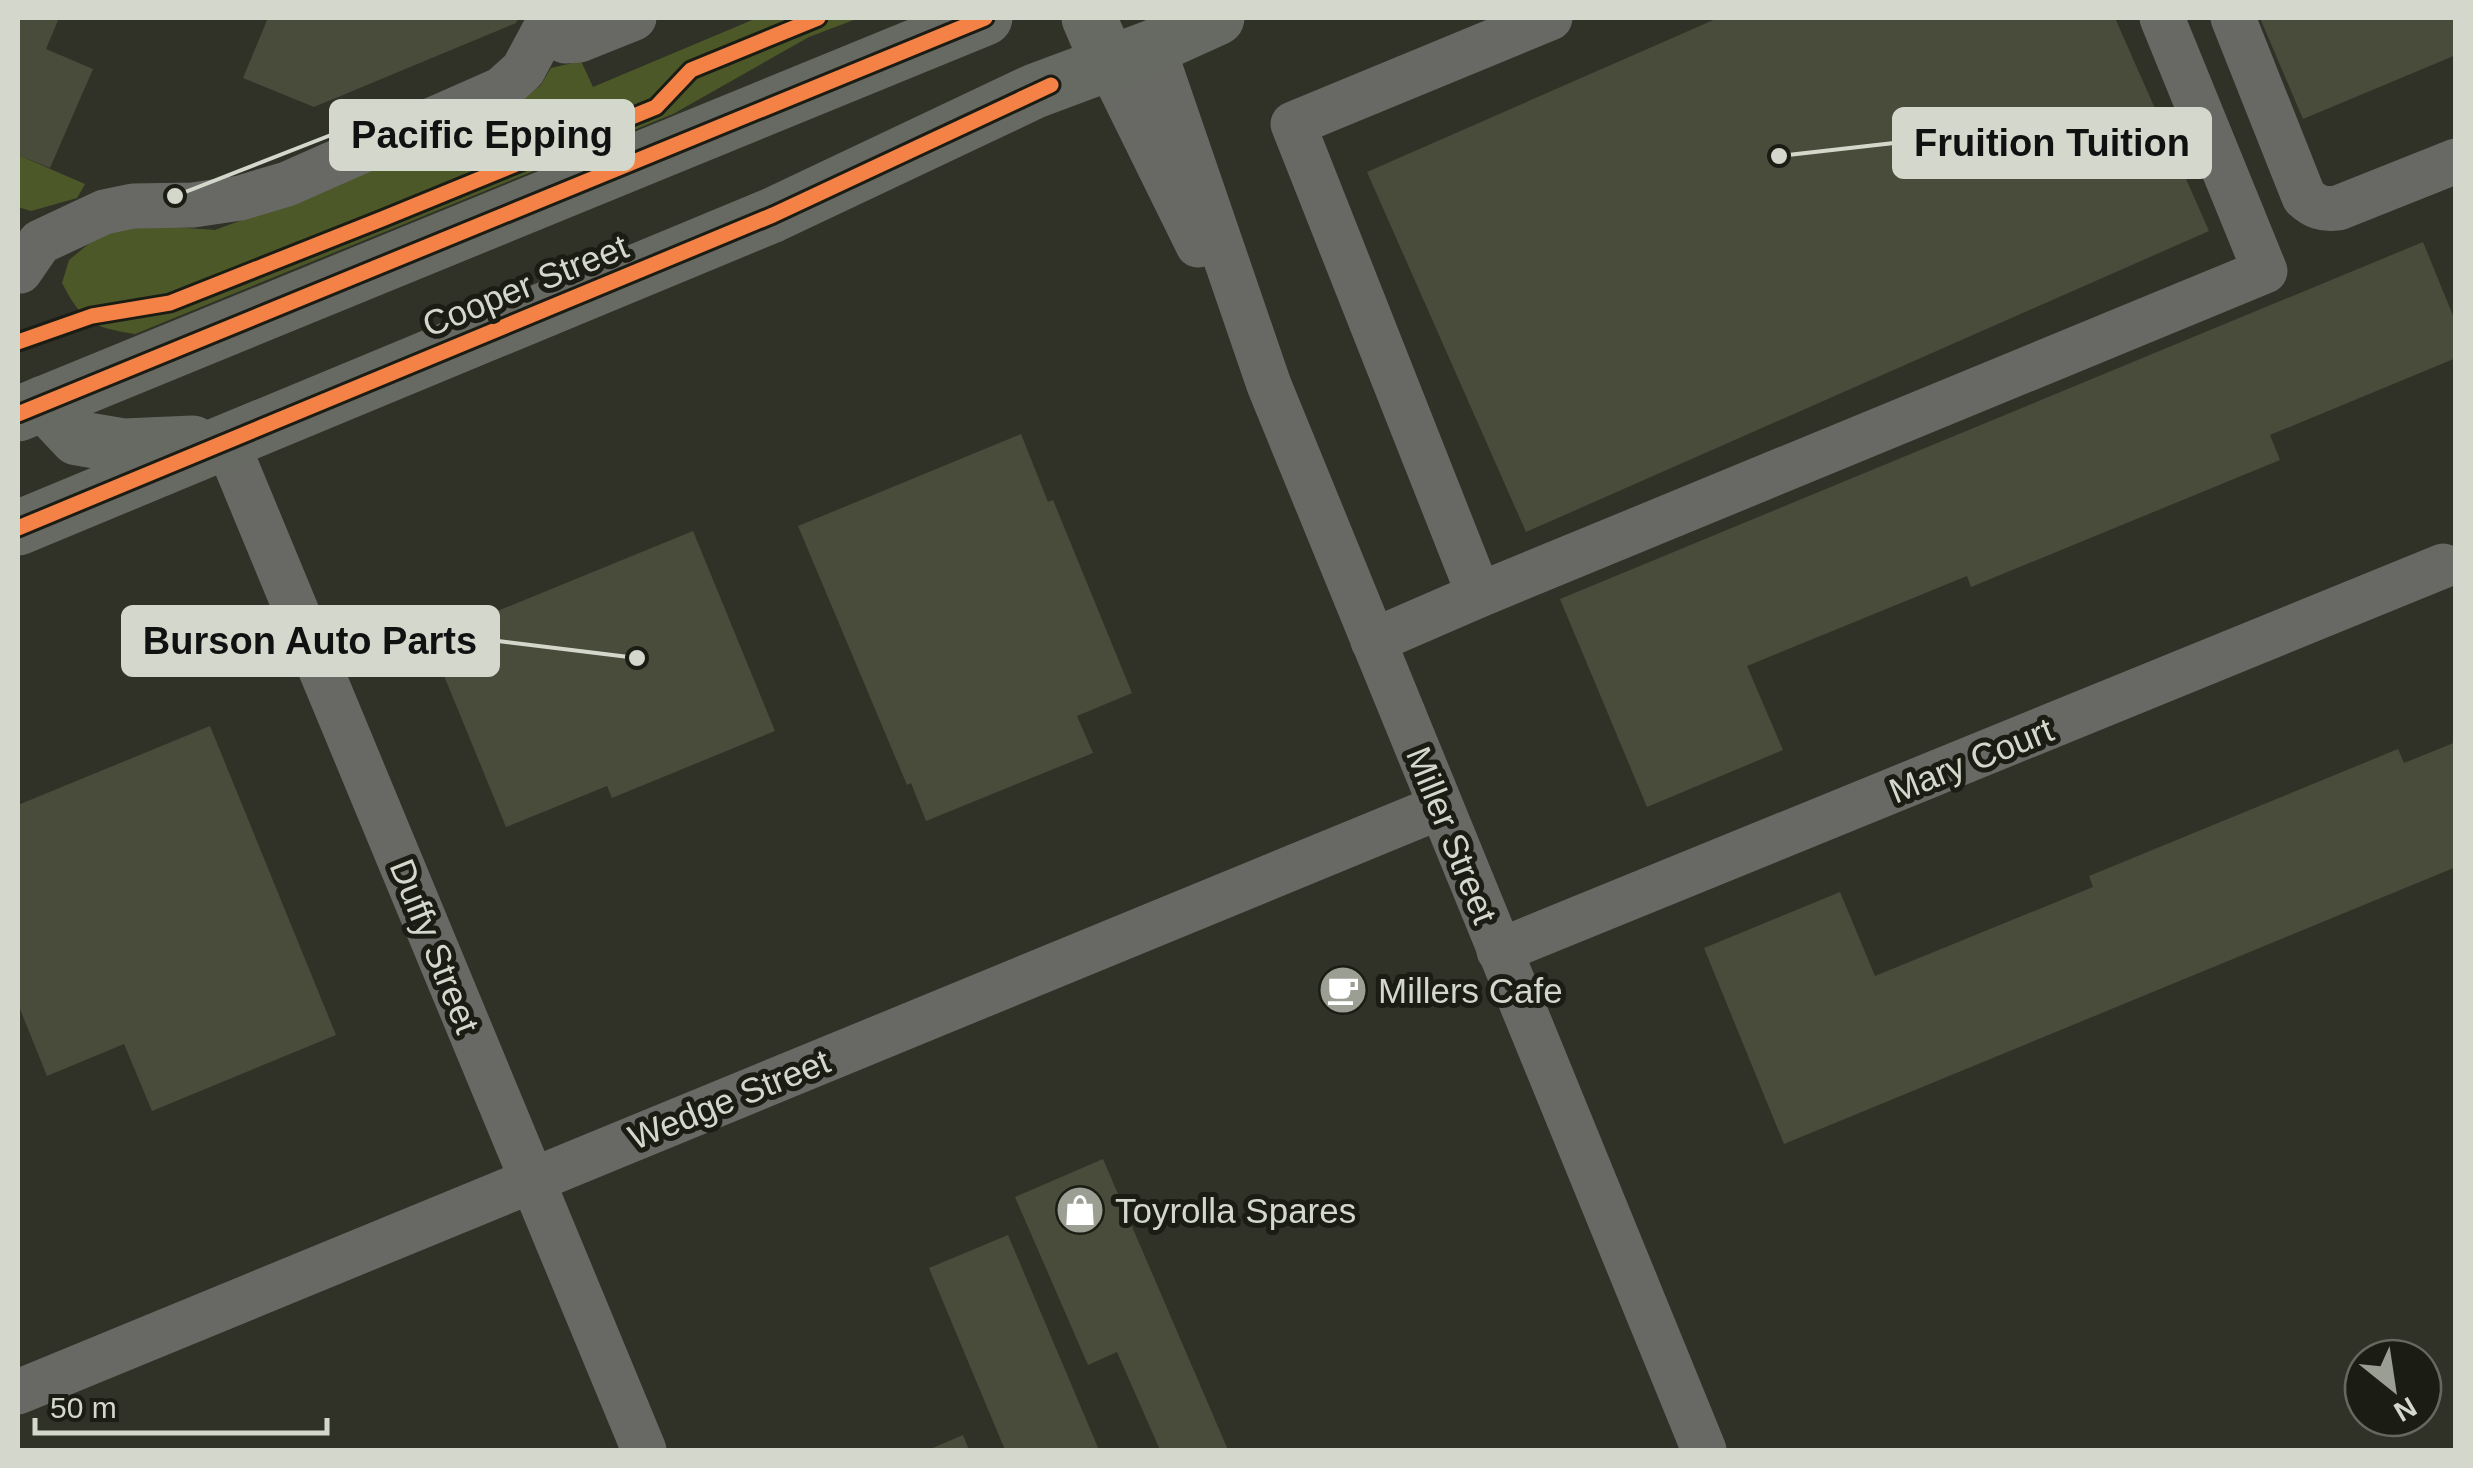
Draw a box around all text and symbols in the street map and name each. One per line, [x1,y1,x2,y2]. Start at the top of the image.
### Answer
callout: Pacific Epping [331,101,633,169]
callout: Fruition Tuition [1894,109,2210,177]
text: Pacific Epping [351,114,613,156]
text: Fruition Tuition [1914,122,2190,164]
street label: Cooper Street [417,226,634,344]
callout: Burson Auto Parts [123,607,498,675]
text: Burson Auto Parts [143,620,477,662]
street label: Mary Court [1883,709,2059,811]
street label: Miller Street [1399,741,1505,929]
street label: Duffy Street [382,853,488,1039]
cafe icon: Millers Cafe [1317,964,1369,1016]
place label: Millers Cafe [1378,971,1563,1010]
street label: Wedge Street [623,1041,835,1157]
shop icon: Toyrolla Spares [1054,1184,1106,1236]
place label: Toyrolla Spares [1115,1191,1356,1230]
north arrow [2343,1338,2443,1438]
scale bar [35,1373,328,1435]
text: 50 m [50,1391,117,1424]
text: N [2389,1391,2422,1428]

